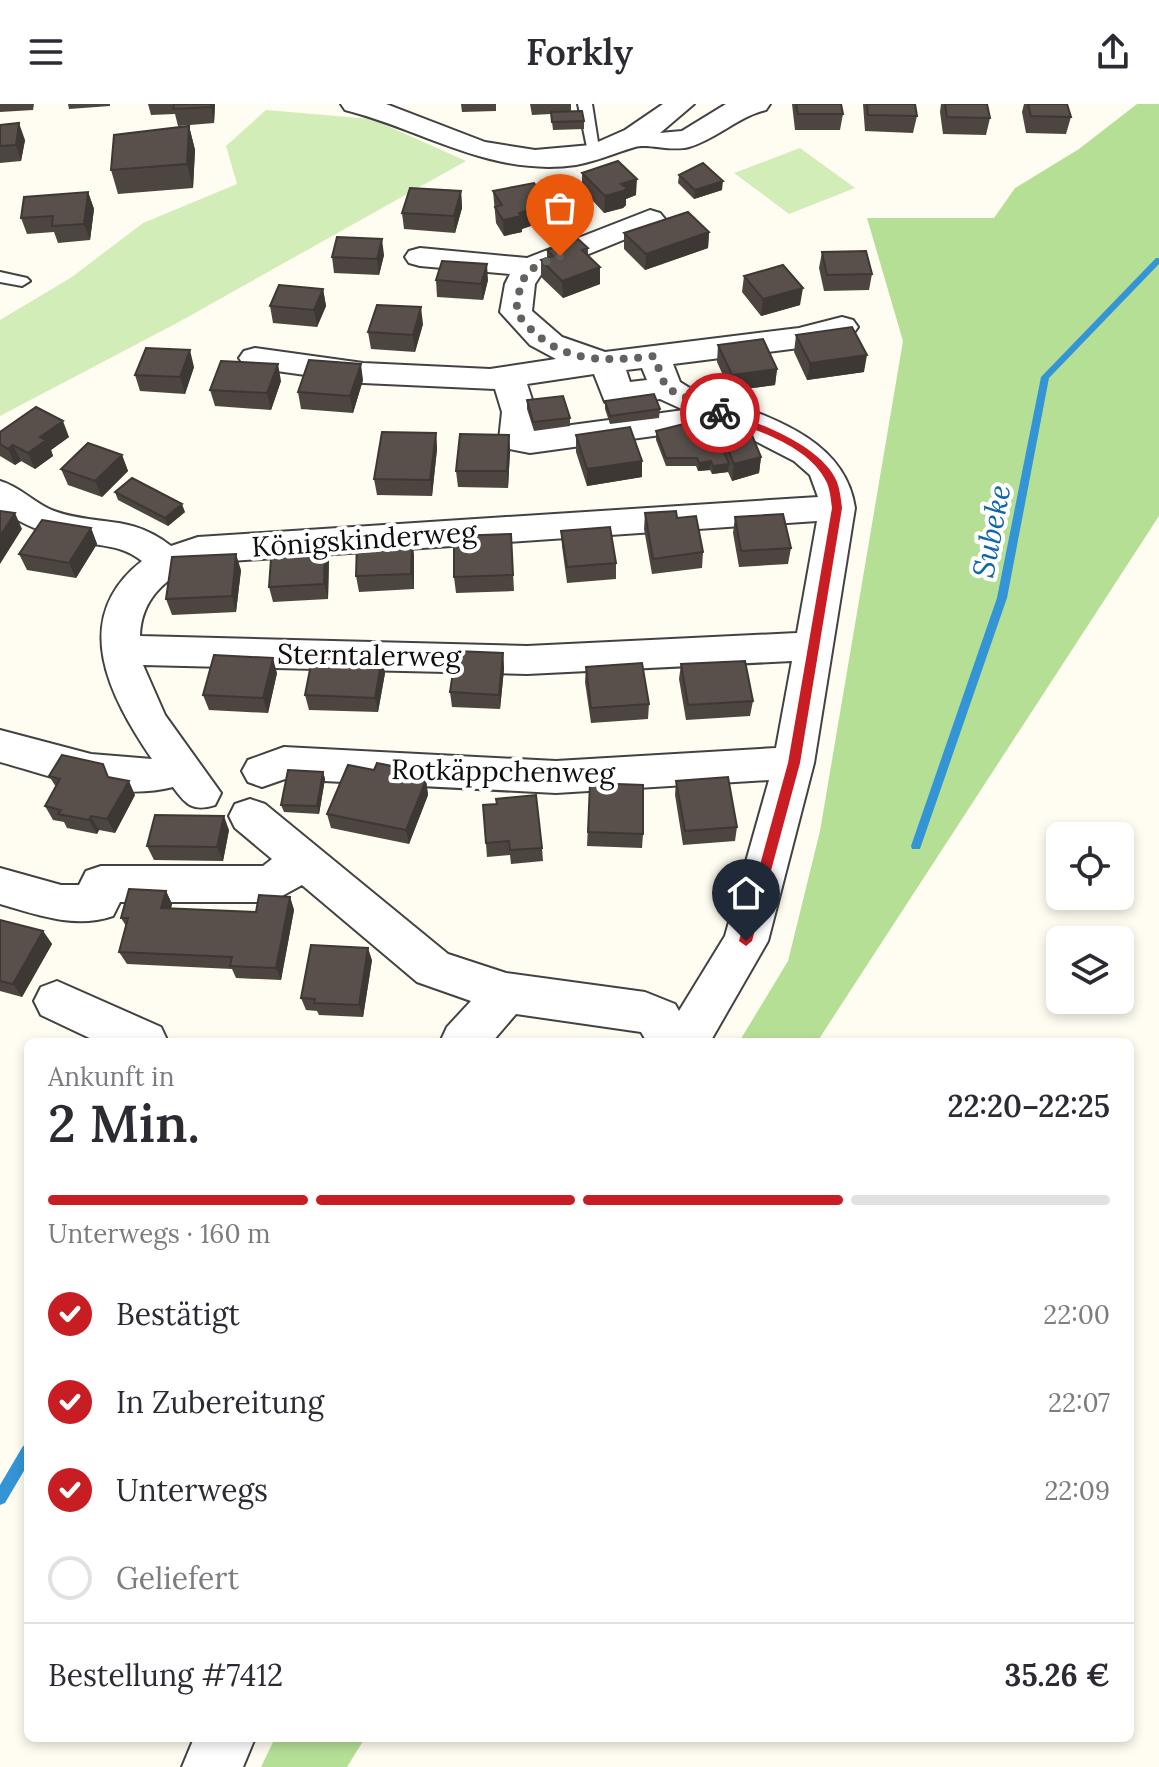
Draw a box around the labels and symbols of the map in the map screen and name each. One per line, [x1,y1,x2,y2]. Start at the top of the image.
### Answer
pin [526,174,594,256]
courier [680,373,760,453]
water label: Subeke [963,481,1019,581]
street label: Königskinderweg [250,513,478,565]
street label: Sterntalerweg [277,635,462,675]
street label: Rotkäppchenweg [391,751,616,791]
pin [712,859,780,941]

